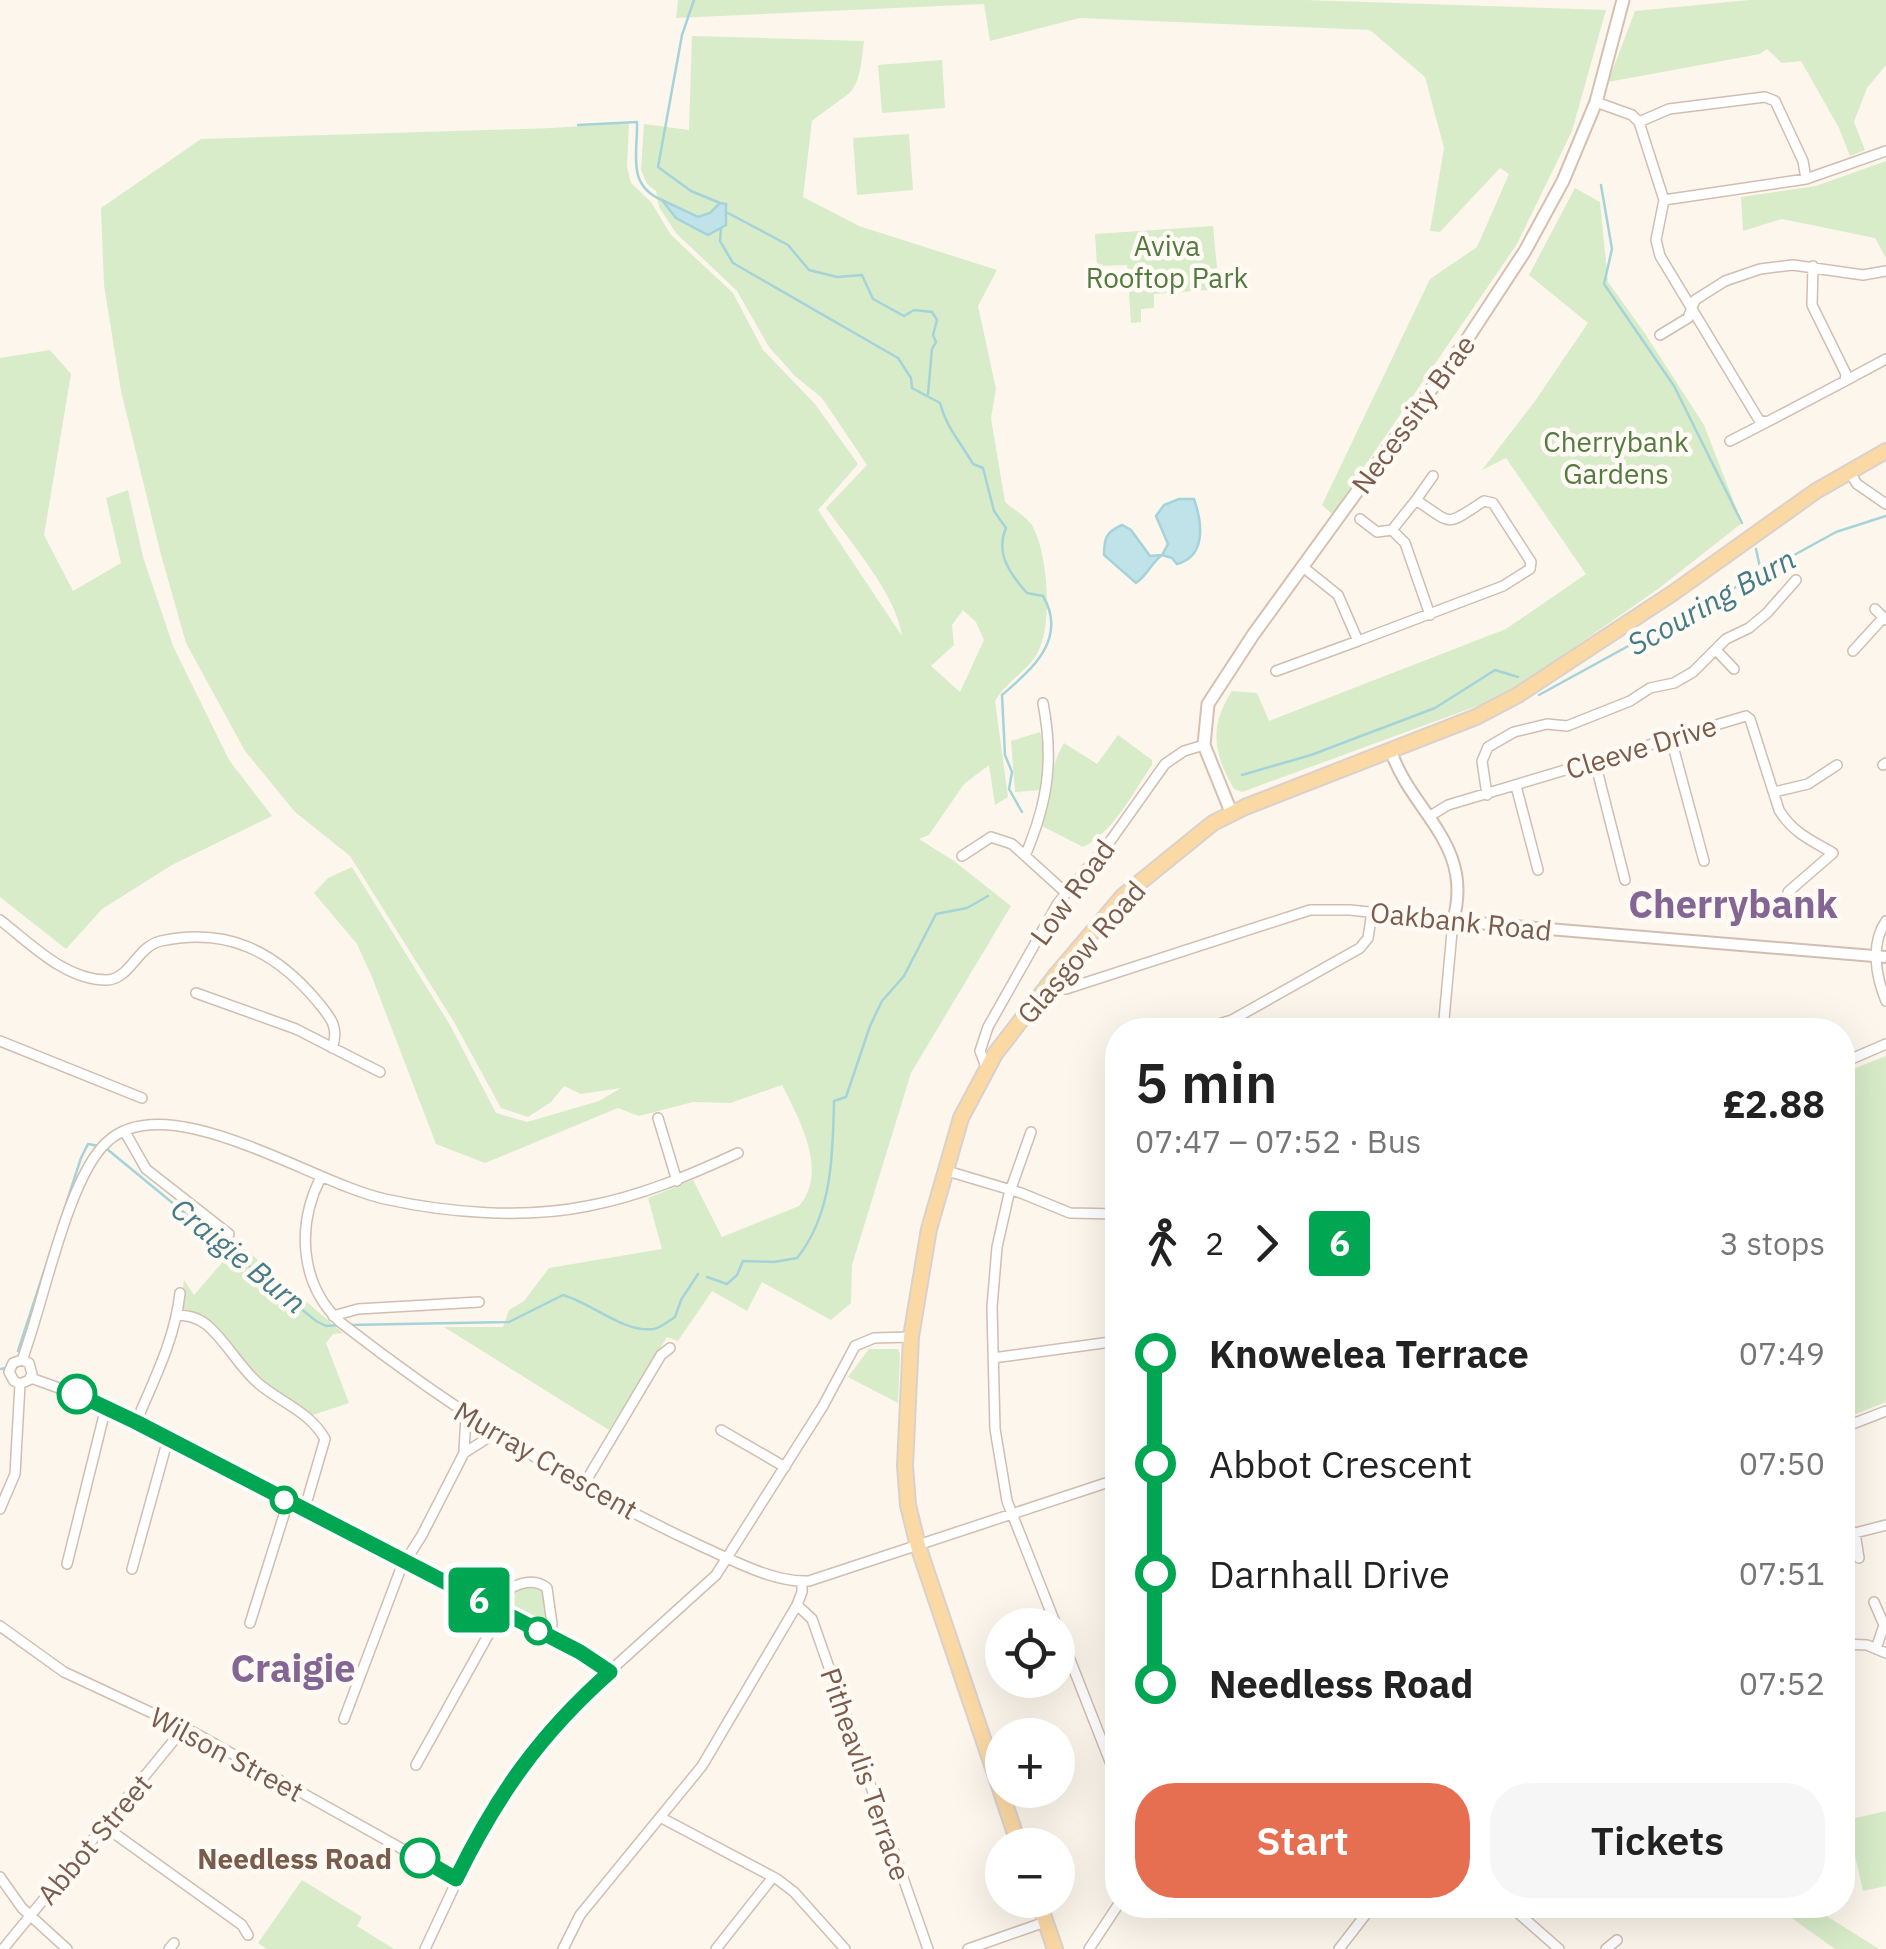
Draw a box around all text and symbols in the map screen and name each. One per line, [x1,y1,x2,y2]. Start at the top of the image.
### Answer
park label: Aviva Rooftop Park [1086,227,1249,296]
street label: Necessity Brae [1343,327,1483,501]
park label: Cherrybank Gardens [1543,423,1689,492]
water label: Scouring Burn [1620,539,1802,663]
street label: Cleeve Drive [1561,706,1721,788]
street label: Low Road [1021,832,1123,952]
street label: Glasgow Road [1009,873,1153,1031]
district label: Cherrybank [1628,879,1838,928]
street label: Oakbank Road [1368,893,1554,949]
text: 5 min [1135,1047,1277,1118]
text: £2.88 [1723,1079,1825,1128]
text: 07:47 – 07:52 · Bus [1135,1120,1421,1162]
water label: Craigie Burn [163,1189,315,1321]
icon: walk [1135,1216,1190,1271]
icon: forward [1239,1216,1294,1271]
text: 6 [1329,1220,1350,1266]
text: 2 [1205,1222,1224,1264]
text: 3 stops [1720,1222,1825,1264]
text: Knowelea Terrace [1209,1329,1529,1378]
text: 07:49 [1739,1332,1825,1374]
unlabelled marker [58,1375,96,1413]
street label: Murray Crescent [448,1392,644,1528]
text: Abbot Crescent [1209,1439,1472,1488]
text: 07:50 [1739,1442,1825,1484]
unlabelled marker [271,1487,297,1513]
text: Darnhall Drive [1209,1549,1450,1598]
text: 07:51 [1739,1552,1825,1594]
line badge: 6 [446,1568,512,1632]
text: 6 [468,1577,490,1623]
map controls [985,1608,1075,1918]
button: locate [985,1608,1075,1698]
unlabelled marker [525,1618,551,1644]
district label: Craigie [230,1643,356,1692]
text: Needless Road [1209,1659,1473,1708]
text: 07:52 [1739,1662,1825,1704]
street label: Pitheavlis Terrace [812,1663,920,1885]
street label: Wilson Street [144,1698,310,1810]
button: + [985,1718,1075,1808]
street label: Abbot Street [29,1766,159,1912]
button: Start [1135,1783,1470,1898]
button: Tickets [1490,1783,1825,1898]
button: − [985,1828,1075,1918]
marker: Needless Road [401,1839,439,1877]
place label: Needless Road [197,1840,392,1877]

